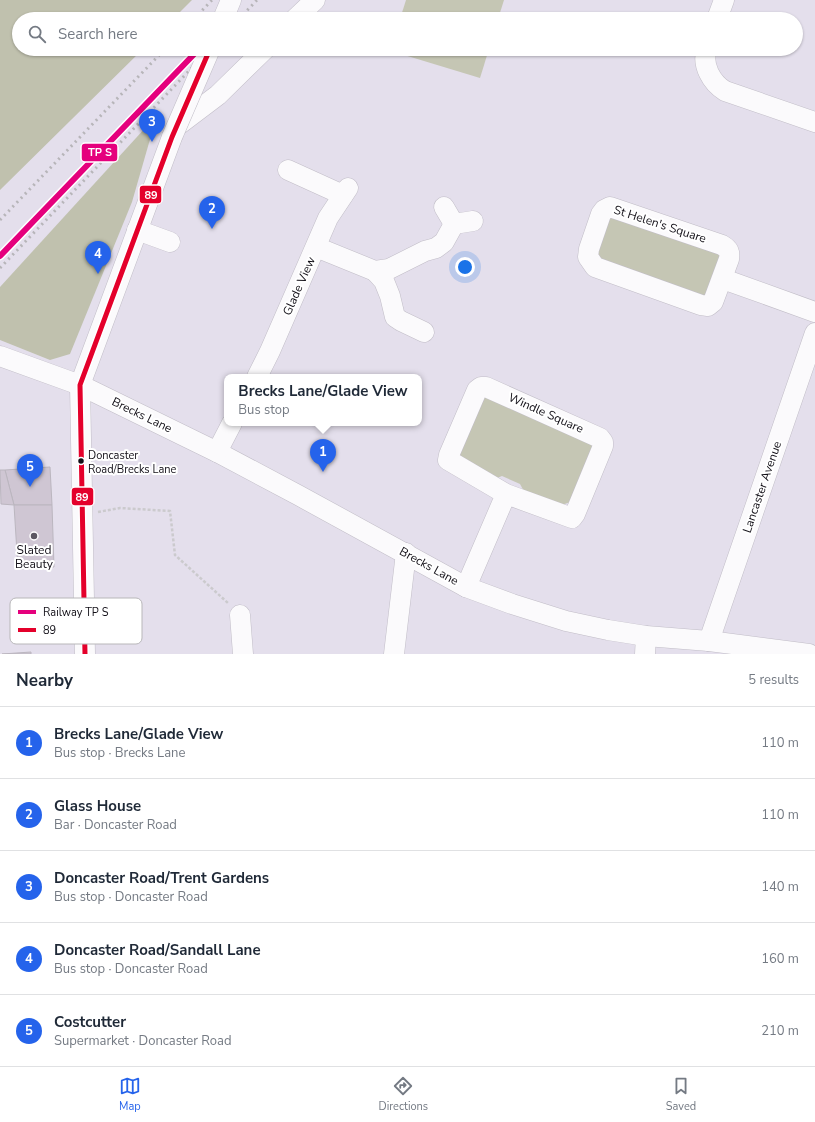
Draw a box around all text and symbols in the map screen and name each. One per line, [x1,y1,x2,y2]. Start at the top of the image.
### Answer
search box [12,12,803,56]
icon: search [26,23,48,45]
text: Search here [58,24,138,44]
pin: 3 [139,109,165,142]
line badge: TP S [81,143,118,162]
text: TP S [88,145,112,160]
line badge: 89 [139,185,162,204]
text: 89 [144,188,158,203]
pin: 2 [199,196,225,229]
street label: St Helen's Square [612,201,708,247]
pin: 4 [85,241,111,274]
street label: Glade View [279,254,319,318]
your location [455,257,475,277]
popup [224,374,422,426]
text: Brecks Lane/Glade View [238,381,408,401]
street label: Windle Square [506,389,586,437]
street label: Brecks Lane [109,394,175,436]
text: Bus stop [238,401,289,419]
pin: 1 [310,439,336,472]
street label: Lancaster Avenue [739,439,785,535]
place label: Doncaster Road/Brecks Lane [88,448,177,477]
pin: 5 [17,454,43,487]
marker: Doncaster Road/Brecks Lane [76,456,86,466]
line badge: 89 [71,487,94,506]
text: 89 [75,490,89,505]
marker: Slated Beauty [29,531,39,541]
place label: Slated Beauty [15,542,54,572]
street label: Brecks Lane [397,543,461,589]
legend [10,598,142,644]
text: Railway TP S [43,605,109,620]
text: 89 [43,623,56,638]
text: Nearby [16,669,73,692]
text: 5 results [748,671,799,689]
text: Brecks Lane/Glade View [54,724,223,744]
text: 1 [25,734,33,752]
text: 110 m [761,734,799,752]
text: Bus stop · Brecks Lane [54,744,185,762]
text: Glass House [54,796,141,816]
text: 2 [25,806,33,824]
text: 110 m [761,806,799,824]
text: Bar · Doncaster Road [54,816,177,834]
text: Doncaster Road/Trent Gardens [54,868,269,888]
text: 3 [25,878,33,896]
text: 140 m [761,878,799,896]
text: Bus stop · Doncaster Road [54,888,208,906]
text: Doncaster Road/Sandall Lane [54,940,261,960]
text: 4 [25,950,33,968]
text: 160 m [761,950,799,968]
text: Bus stop · Doncaster Road [54,960,208,978]
text: Costcutter [54,1012,126,1032]
text: 5 [25,1022,33,1040]
text: 210 m [761,1022,799,1040]
text: Supermarket · Doncaster Road [54,1032,232,1050]
tab: Map [119,1075,141,1114]
tab: Directions [379,1075,428,1114]
tab: Saved [666,1075,696,1114]

